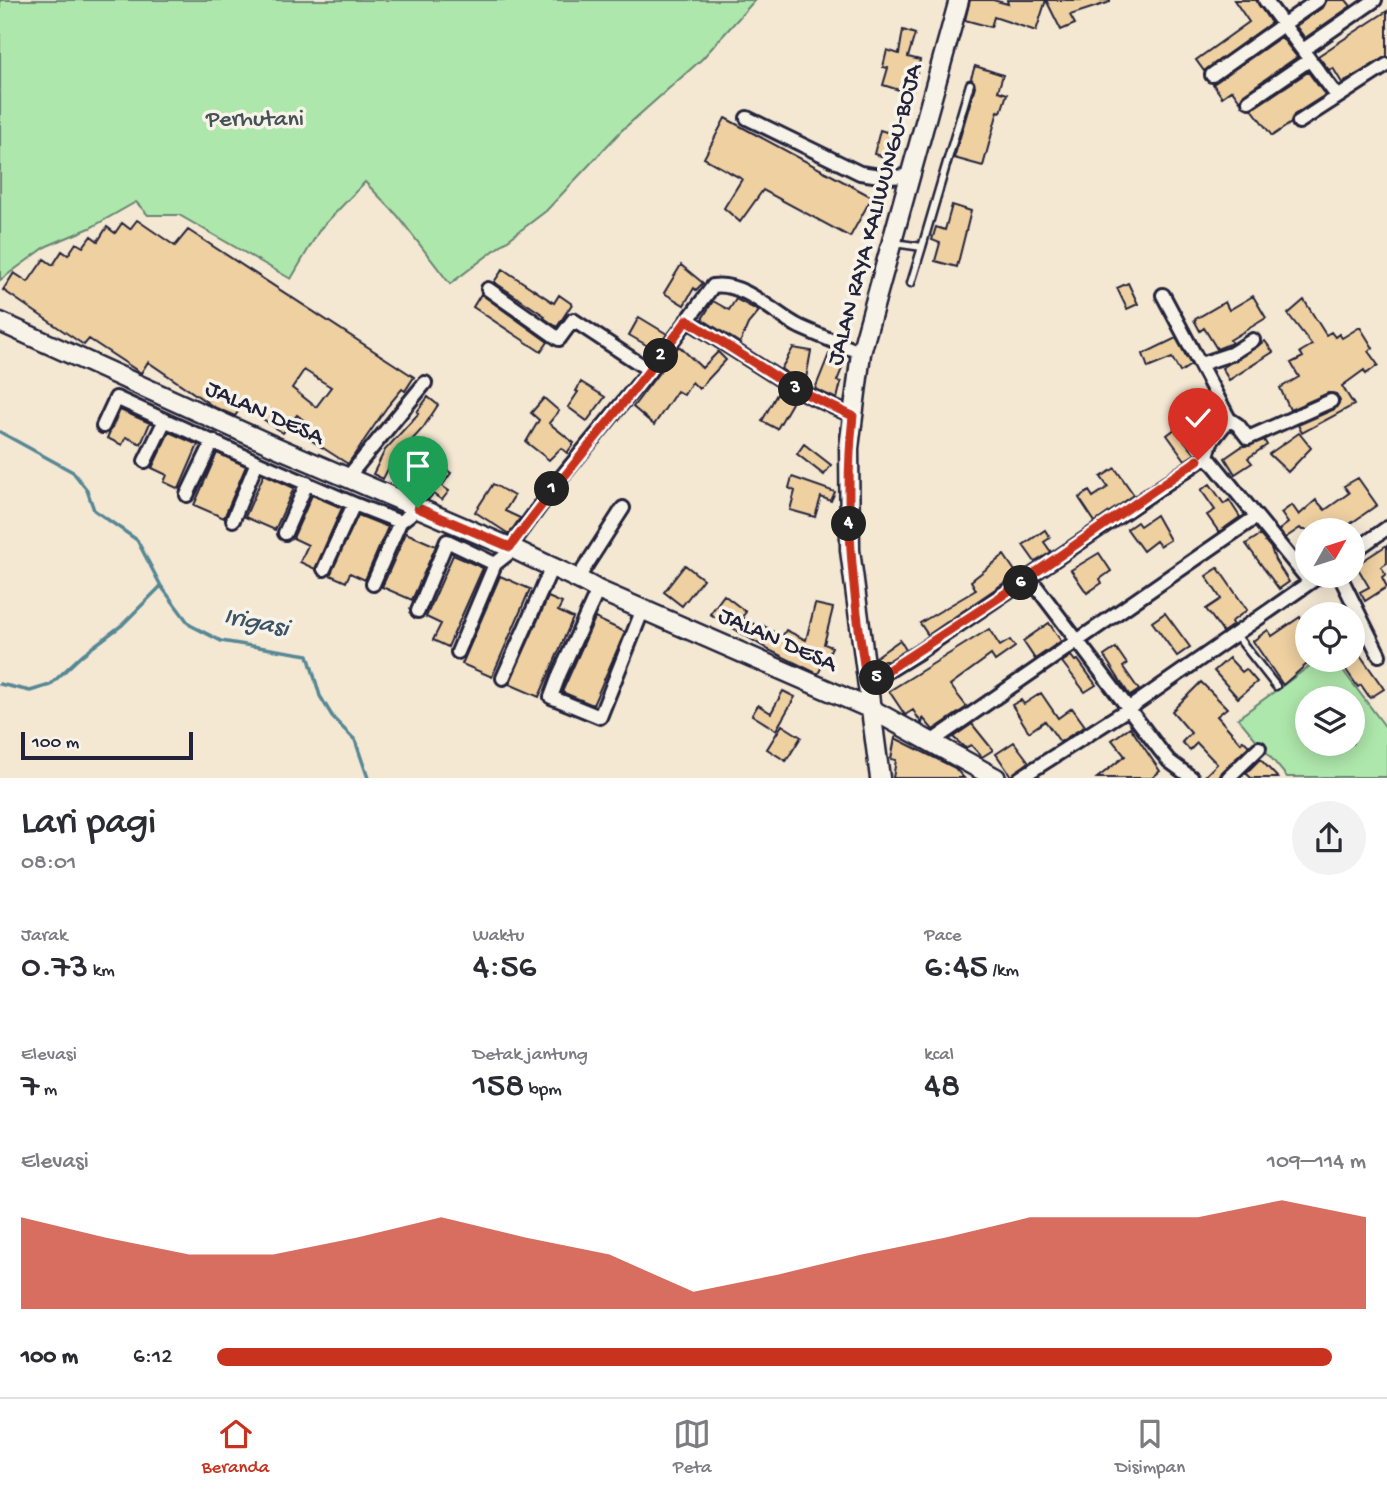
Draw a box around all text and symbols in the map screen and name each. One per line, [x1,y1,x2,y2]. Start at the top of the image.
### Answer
street label: JALAN RAYA KALIWUNGU-BOJA [822,59,931,369]
park label: Perhutani [205,106,304,135]
pin: 2 [644,338,678,374]
text: 2 [656,344,665,367]
pin: 3 [778,372,814,406]
street label: JALAN DESA [200,375,330,454]
text: 3 [791,377,800,400]
pin [1168,388,1228,460]
icon: check [1179,399,1217,437]
pin [388,436,448,508]
icon: arrive [399,447,437,485]
pin: 1 [534,472,570,506]
text: 1 [548,477,555,500]
pin: 4 [832,506,866,542]
text: 4 [844,512,853,535]
north arrow [1295,518,1365,588]
map controls [1295,518,1365,756]
pin: 6 [1004,566,1038,600]
text: 6 [1016,571,1025,594]
water label: Irigasi [221,602,295,647]
street label: JALAN DESA [713,602,843,681]
button: locate [1295,602,1365,672]
pin: 5 [860,660,894,696]
text: 5 [872,666,882,689]
button: layers [1295,686,1365,756]
scale bar [21,729,192,760]
text: 100 m [32,732,79,755]
button: share [1292,801,1366,875]
text: Lari pagi [21,802,156,846]
text: 08:01 [21,850,76,877]
text: Jarak [21,925,67,948]
text: Waktu [473,925,525,948]
text: Pace [924,925,962,948]
text: 0.73 [21,948,88,989]
text: 4:56 [473,948,536,989]
text: 6:45 [924,948,988,989]
text: km [88,960,115,983]
text: /km [988,960,1019,983]
text: Elevasi [21,1044,77,1067]
text: Detak jantung [473,1044,588,1067]
text: kcal [924,1044,954,1067]
text: 7 [21,1067,39,1108]
text: 158 [473,1067,524,1108]
text: 48 [924,1067,960,1108]
text: m [39,1079,57,1102]
text: bpm [524,1079,562,1102]
text: Elevasi [21,1149,89,1176]
text: 109–114 m [1267,1149,1366,1176]
text: 100 m [21,1344,78,1371]
text: 6:12 [133,1344,172,1371]
tab: Beranda [202,1415,269,1480]
tab: Peta [673,1415,712,1480]
tab: Disimpan [1115,1415,1185,1480]

